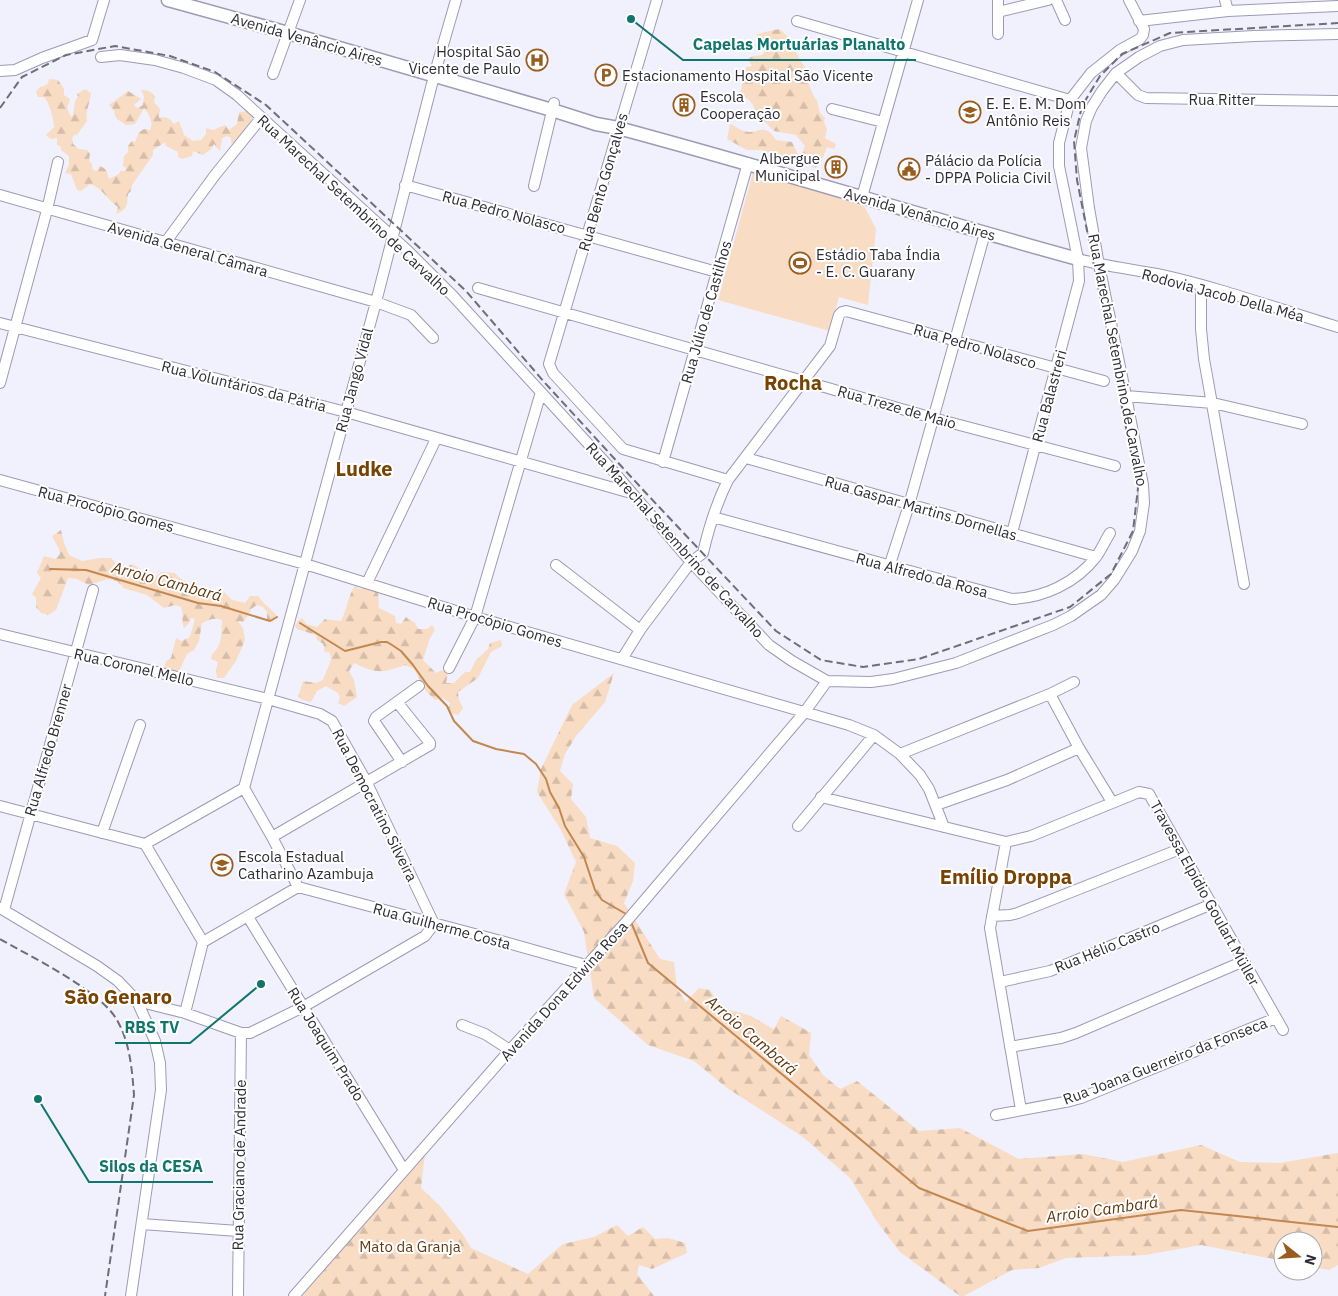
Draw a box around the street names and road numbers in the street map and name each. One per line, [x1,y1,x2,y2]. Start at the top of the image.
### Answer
street label: Avenida Venâncio Aires [229,8,385,70]
street label: Rua Ritter [1188,90,1256,109]
street label: Rua Marechal Setembrino de Carvalho [254,110,454,300]
street label: Rua Bento Gonçalves [574,111,632,253]
street label: Avenida Venâncio Aires [842,183,998,245]
street label: Rua Pedro Nolasco [440,186,568,238]
street label: Avenida General Câmara [106,217,270,281]
street label: Rua Marechal Setembrino de Carvalho [1084,232,1152,488]
street label: Rua Júlio de Castilhos [676,238,736,386]
street label: Rodovia Jacob Della Méa [1140,264,1306,326]
street label: Rua Pedro Nolasco [911,319,1039,373]
street label: Rua Jango Vidal [331,326,377,434]
street label: Rua Balastreri [1028,348,1070,444]
street label: Rua Voluntários da Pátria [160,356,328,416]
street label: Rua Treze de Maio [835,381,959,433]
street label: Rua Marechal Setembrino de Carvalho [582,438,768,642]
street label: Rua Gaspar Martins Dornellas [823,471,1019,545]
street label: Rua Procópio Gomes [36,482,176,536]
street label: Rua Alfredo da Rosa [854,548,990,602]
street label: Rua Procópio Gomes [425,592,565,652]
street label: Rua Coronel Mello [72,644,196,690]
street label: Rua Alfredo Brenner [20,681,76,818]
street label: Rua Democratino Silveira [328,725,422,885]
street label: Travessa Elpídio Goulart Müller [1146,797,1264,989]
street label: Rua Guilherme Costa [371,898,513,954]
street label: Avenida Dona Edwina Rosa [496,917,632,1065]
street label: Rua Hélio Castro [1052,917,1162,977]
street label: Rua Joaquim Prado [283,983,369,1105]
street label: Rua Joana Guerreiro da Fonseca [1060,1013,1270,1109]
street label: Rua Graciano de Andrade [228,1079,250,1251]

